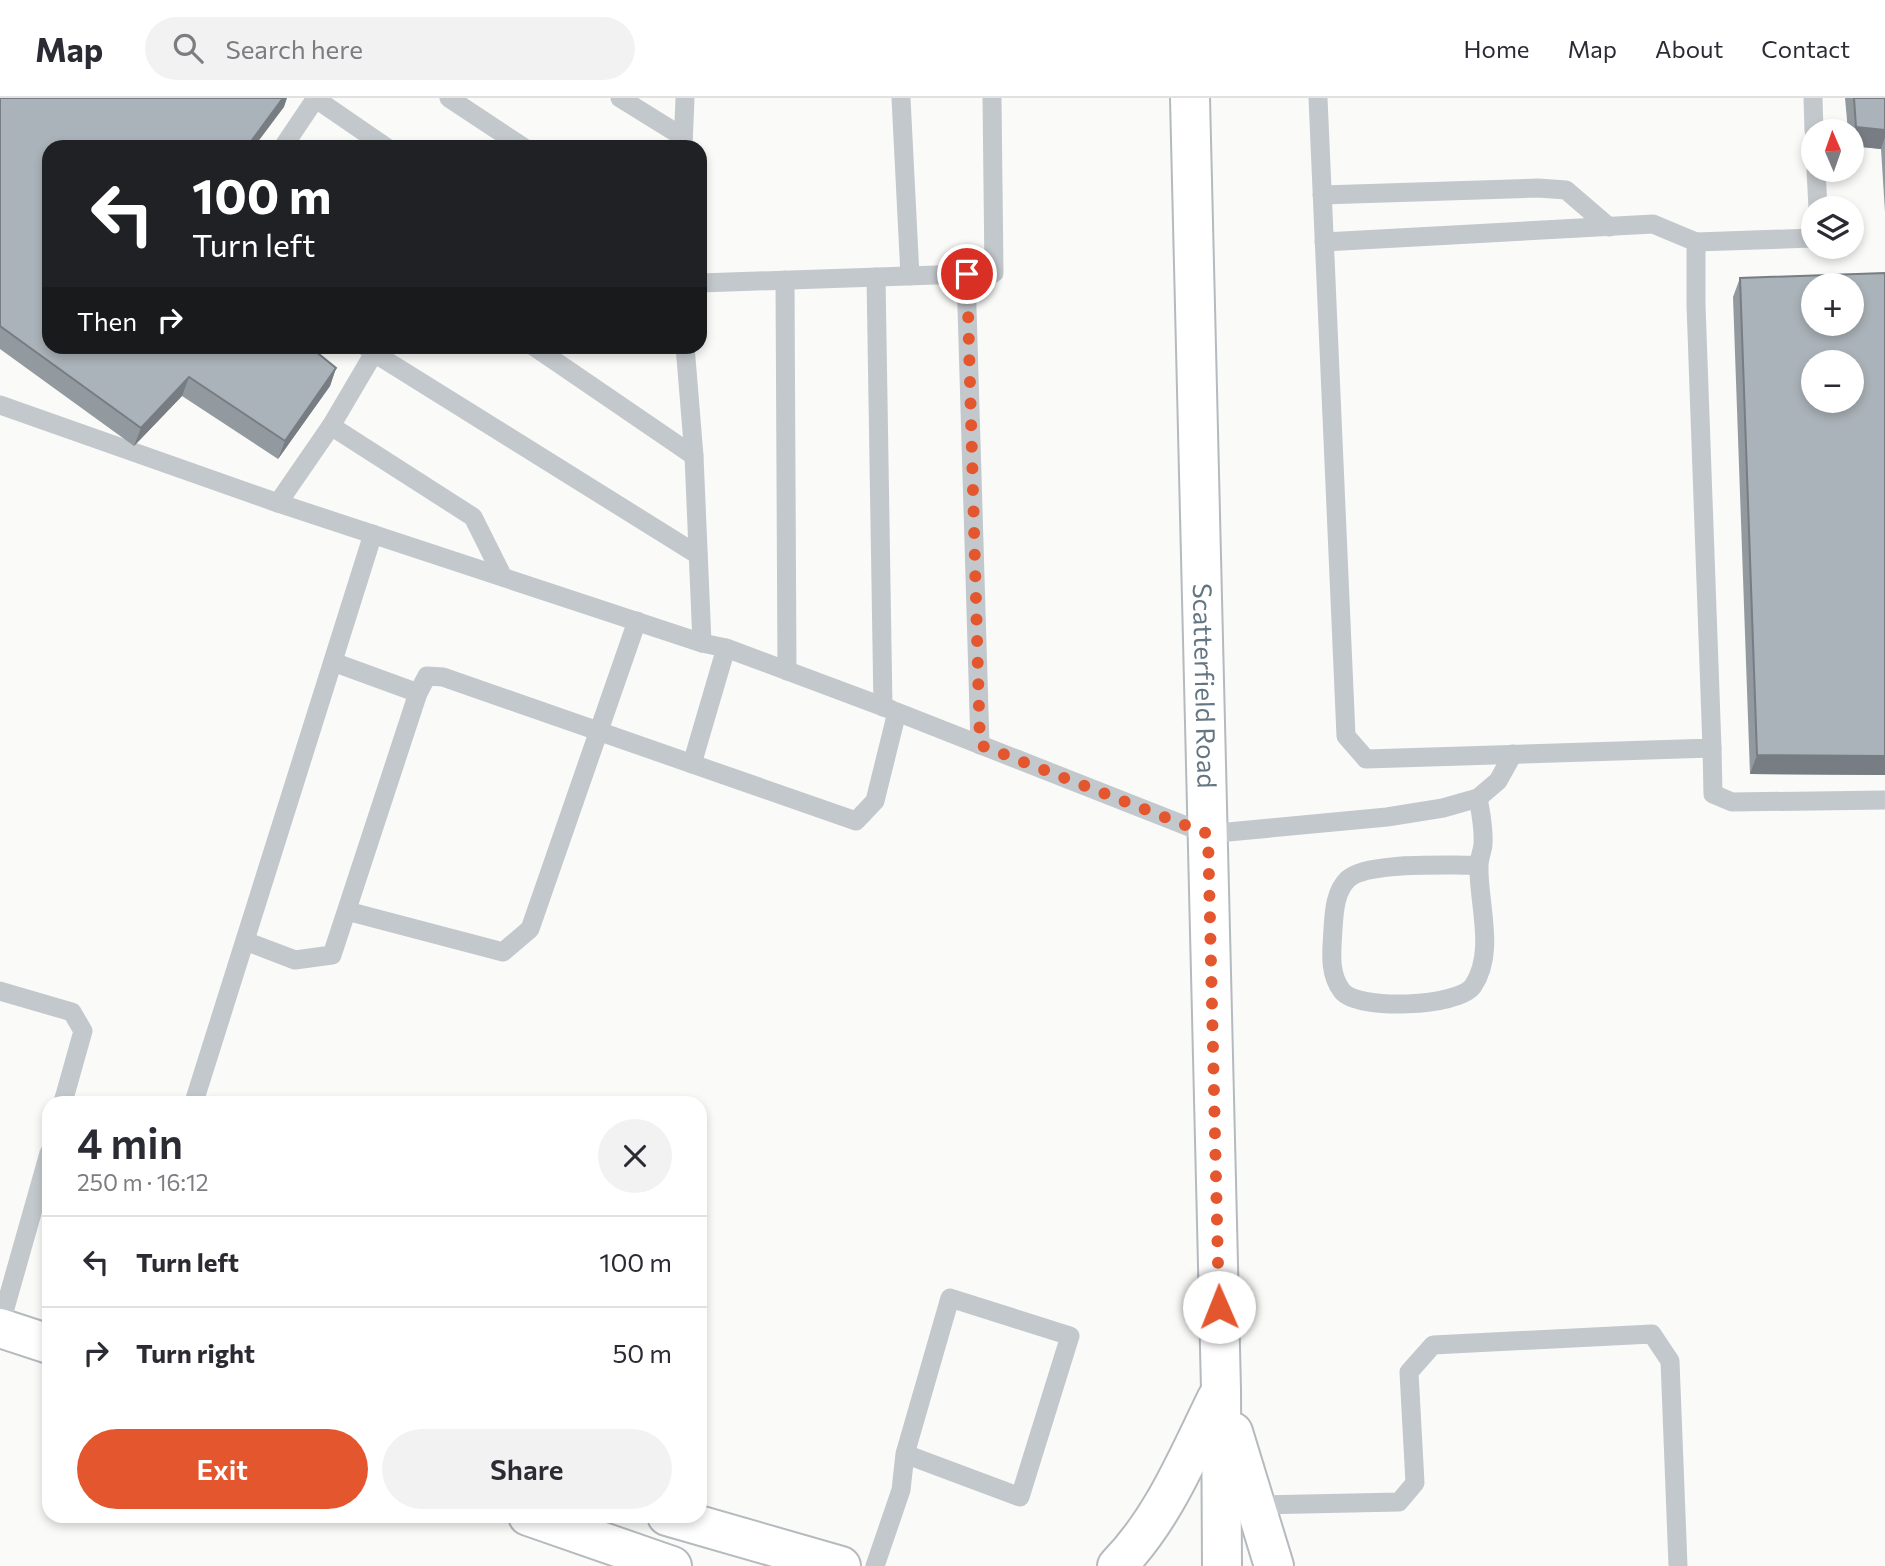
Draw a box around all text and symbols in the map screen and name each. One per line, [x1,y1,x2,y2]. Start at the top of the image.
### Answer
search box [145,17,635,80]
text: Map [35,28,103,69]
icon: search [169,29,207,67]
text: Search here [225,33,363,64]
text: Home [1464,34,1530,63]
text: Map [1568,34,1617,63]
text: About [1655,34,1723,63]
text: Contact [1761,34,1850,63]
north arrow [1801,119,1864,182]
map controls [1801,119,1864,413]
text: 100 m [192,164,331,224]
icon: left [77,168,168,259]
button: layers [1801,196,1864,259]
text: Turn left [192,224,316,264]
pin [937,244,997,304]
icon: arrive [948,255,986,293]
button: + [1801,273,1864,336]
icon: right [151,301,189,339]
text: Then [77,305,137,336]
button: − [1801,350,1864,413]
street label: Scatterfield Road [1188,583,1224,789]
text: 4 min [77,1116,183,1168]
button: close [598,1119,672,1193]
text: 250 m · 16:12 [77,1168,209,1196]
icon: left [77,1243,115,1281]
text: Turn left [136,1246,239,1277]
text: 100 m [599,1246,672,1277]
position arrow [1182,1270,1256,1344]
icon: right [77,1334,115,1372]
text: Turn right [136,1337,255,1368]
text: 50 m [612,1337,672,1368]
button: Exit [77,1429,368,1509]
button: Share [382,1429,672,1509]

